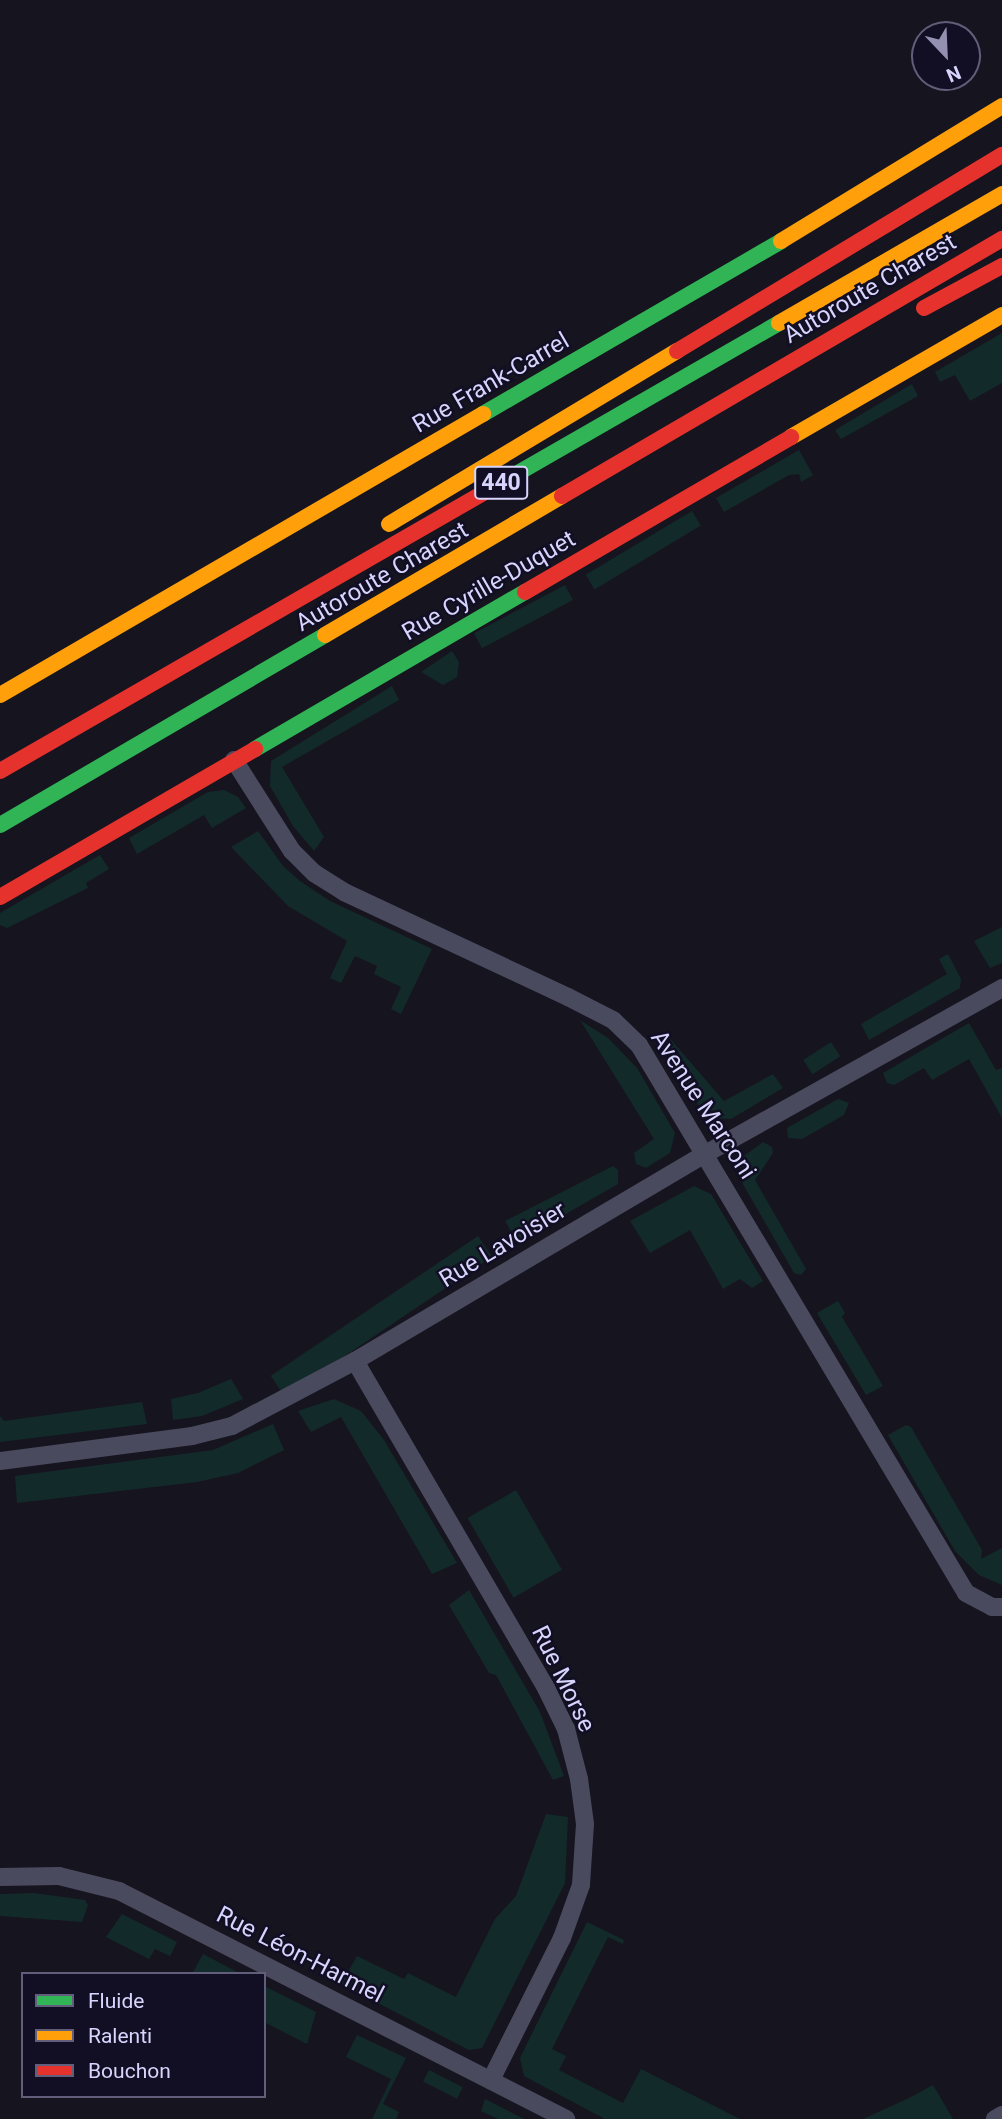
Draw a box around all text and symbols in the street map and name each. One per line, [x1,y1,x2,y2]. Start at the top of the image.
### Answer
north arrow [911,21,981,91]
text: N [943,61,964,87]
street label: Autoroute Charest [779,228,961,350]
street label: Rue Frank-Carrel [408,327,574,439]
road number: 440 [473,463,529,503]
street label: Autoroute Charest [291,516,473,638]
street label: Rue Cyrille-Duquet [397,525,581,647]
street label: Avenue Marconi [644,1025,762,1185]
street label: Rue Lavoisier [434,1196,572,1294]
street label: Rue Morse [525,1621,601,1737]
street label: Rue Léon-Harmel [212,1900,388,2010]
legend [21,1972,266,2098]
text: Fluide [88,1989,144,2013]
text: Ralenti [88,2024,152,2048]
text: Bouchon [88,2059,171,2083]

